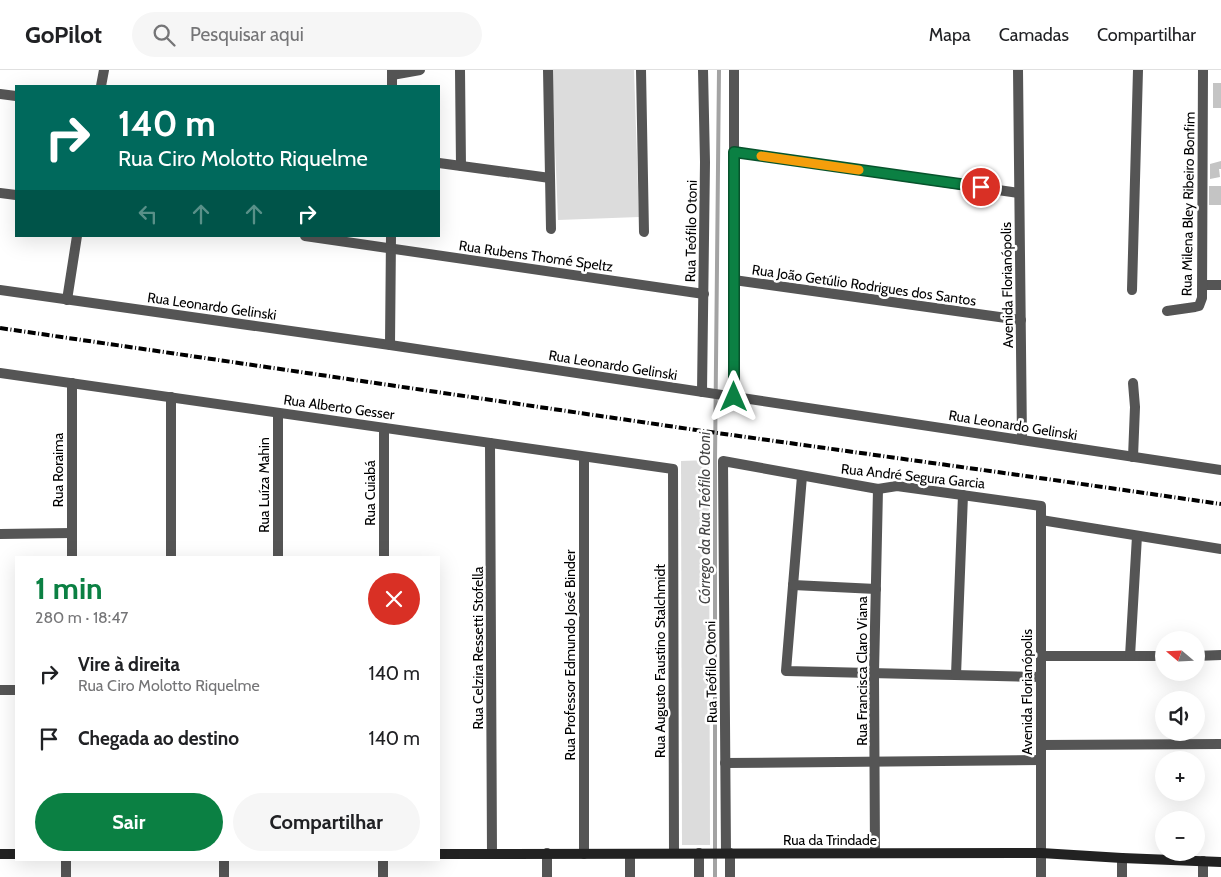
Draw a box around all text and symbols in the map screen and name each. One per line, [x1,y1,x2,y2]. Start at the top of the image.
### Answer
search box [132,12,482,57]
text: GoPilot [25,20,102,49]
icon: search [150,21,178,49]
text: Pesquisar aqui [190,23,304,46]
text: Mapa [929,24,971,46]
text: Camadas [999,24,1069,46]
text: Compartilhar [1097,24,1196,46]
text: 140 m [118,102,216,145]
icon: right [35,105,100,170]
street label: Rua Milena Bley Ribeiro Bonfim [1177,112,1199,296]
text: Rua Ciro Molotto Riquelme [118,145,368,172]
pin [960,166,1002,208]
icon: arrive [967,173,995,201]
street label: Rua Teófilo Otoni [681,180,701,282]
icon: left [134,200,162,228]
icon: ahead [187,200,215,228]
icon: ahead [240,200,268,228]
icon: right [293,200,321,228]
street label: Avenida Florianópolis [997,222,1017,348]
street label: Rua Rubens Thomé Speltz [458,236,615,276]
street label: Rua João Getúlio Rodrigues dos Santos [751,260,978,310]
street label: Rua Leonardo Gelinski [146,288,278,324]
street label: Rua Leonardo Gelinski [547,346,679,384]
position arrow [707,370,759,422]
street label: Rua Alberto Gesser [282,390,396,424]
street label: Rua Leonardo Gelinski [947,406,1079,444]
water label: Córrego da Rua Teófilo Otoni [696,431,714,604]
street label: Rua Roraima [49,433,67,507]
street label: Rua Luíza Mahin [255,437,273,533]
street label: Rua André Segura Garcia [840,459,986,493]
street label: Rua Cuiabá [361,460,379,526]
street label: Rua Professor Edmundo José Binder [561,549,579,760]
street label: Rua Augusto Faustino Stalchmidt [651,564,669,758]
street label: Rua Celzira Ressetti Stofella [469,566,487,730]
text: 1 min [35,570,103,607]
button: close [368,573,420,625]
street label: Rua Francisca Claro Viana [853,596,871,746]
text: 280 m · 18:47 [35,608,128,627]
street label: Rua Teófilo Otoni [701,621,721,723]
street label: Avenida Florianópolis [1018,629,1036,755]
north arrow [1155,631,1205,681]
map controls [1155,631,1205,861]
text: Vire à direita [78,653,180,676]
icon: right [35,660,63,688]
text: 140 m [369,662,420,685]
text: Rua Ciro Molotto Riquelme [78,676,260,695]
button: sound [1155,691,1205,741]
icon: arrive [35,725,63,753]
text: Chegada ao destino [78,727,239,750]
text: 140 m [369,727,420,750]
button: + [1155,751,1205,801]
button: Sair [35,793,223,851]
button: Compartilhar [233,793,420,851]
button: − [1155,811,1205,861]
street label: Rua da Trindade [783,831,877,849]

